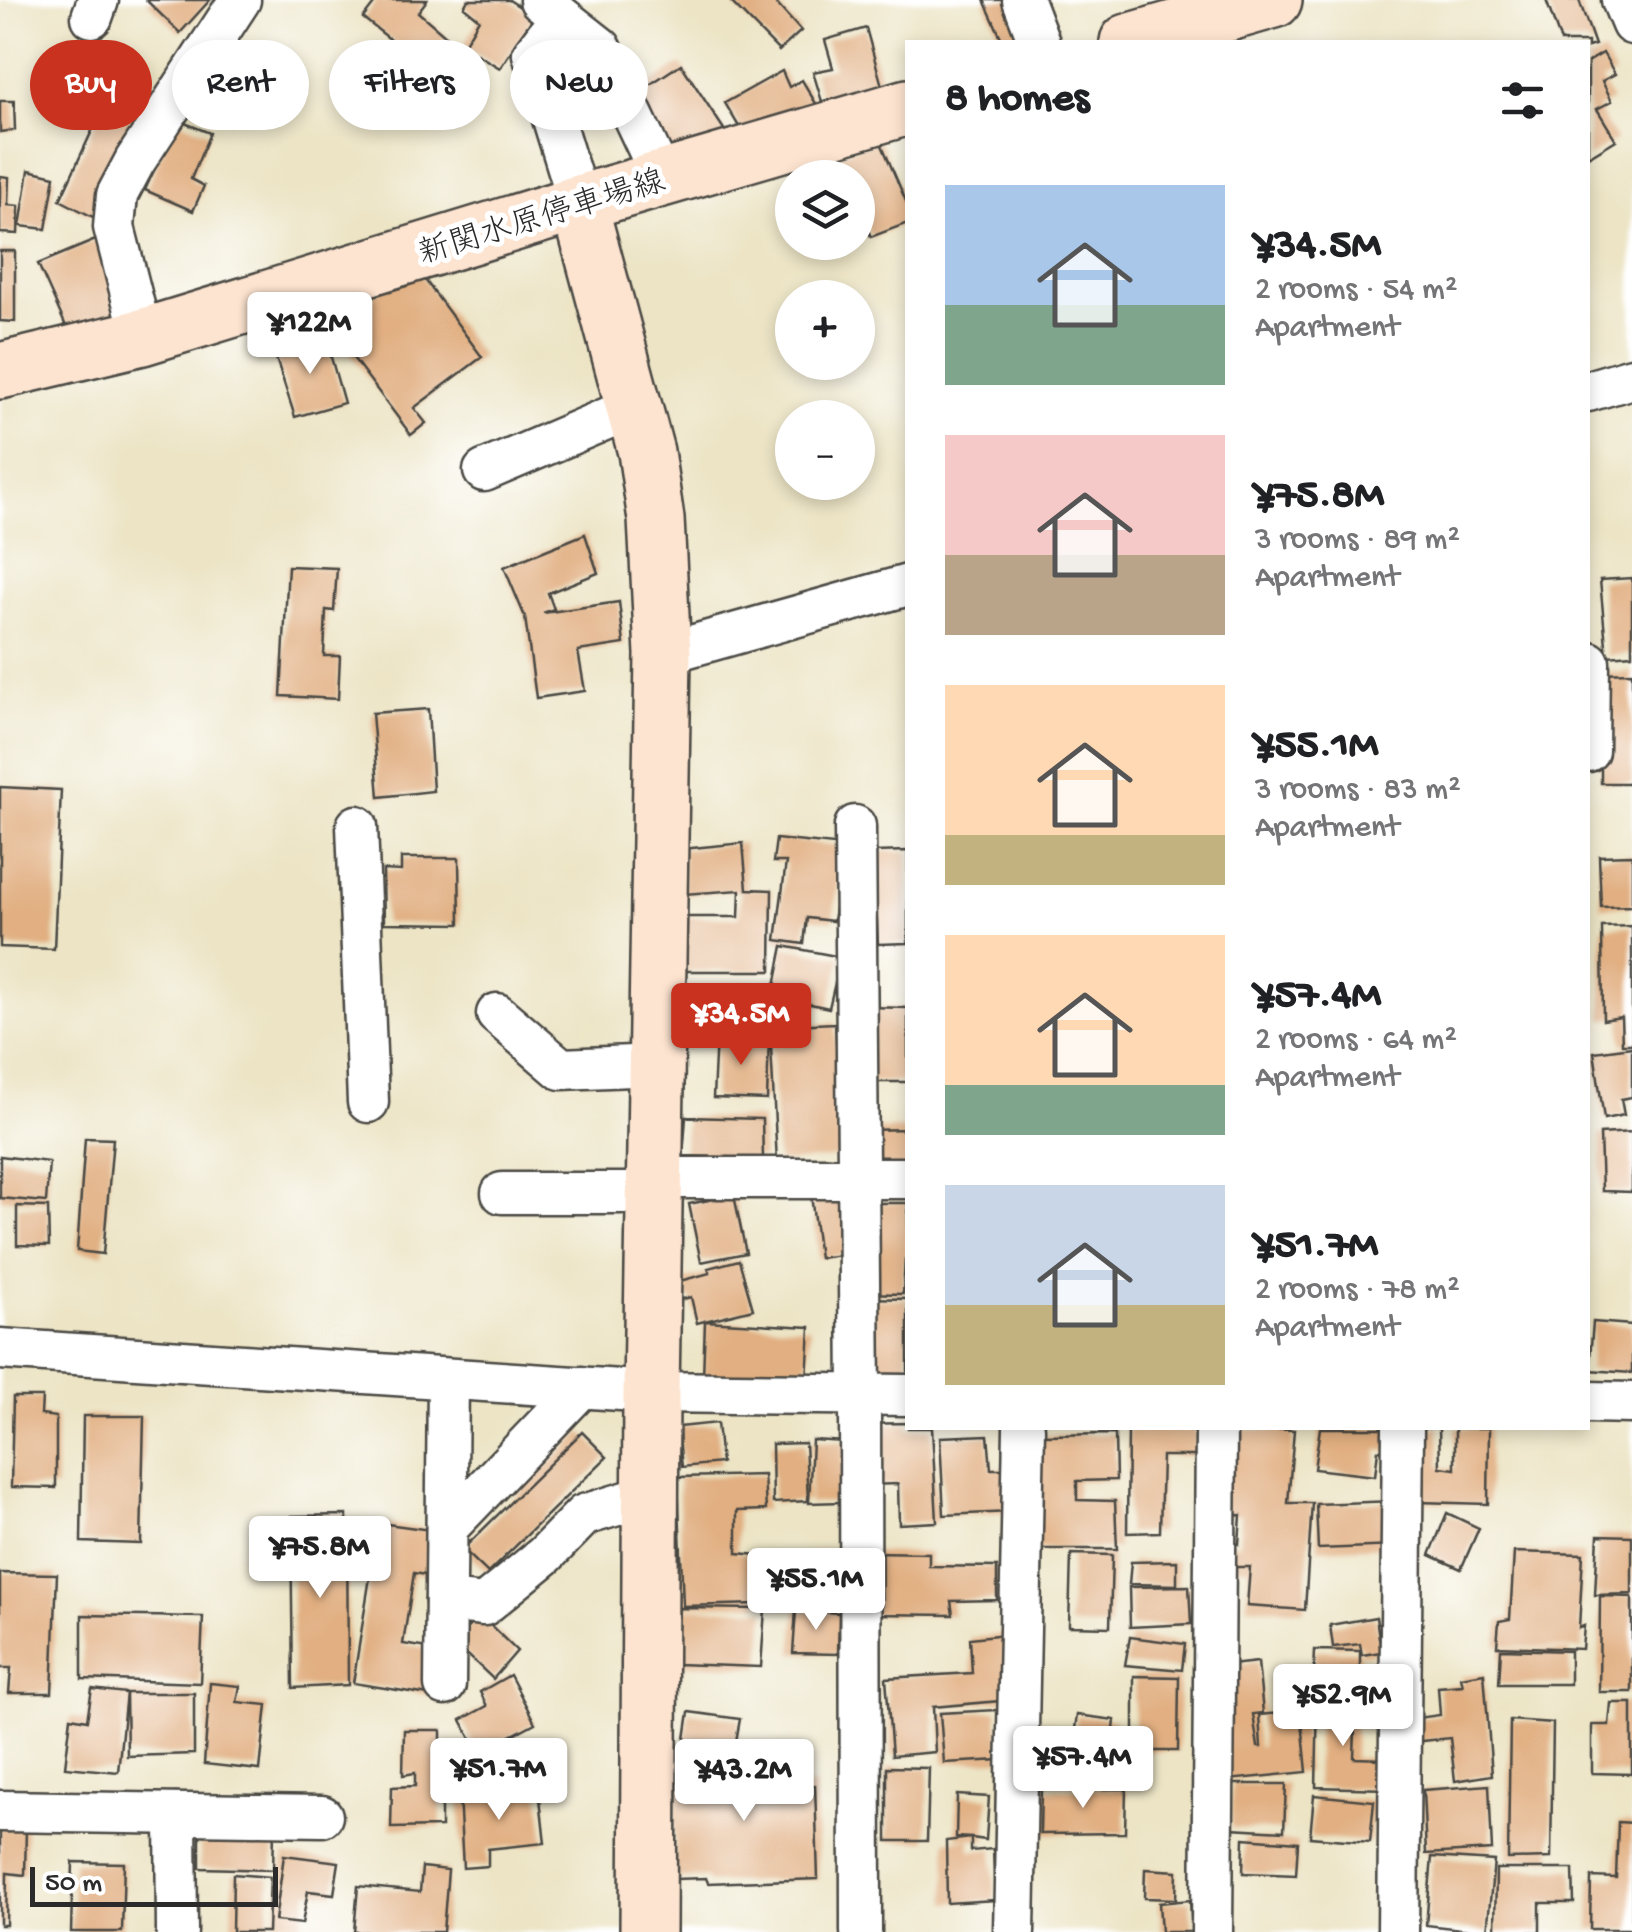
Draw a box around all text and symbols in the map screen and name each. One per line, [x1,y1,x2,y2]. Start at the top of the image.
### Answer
chip: Buy [30,40,152,130]
chip: Rent [172,40,309,130]
chip: Filters [329,40,490,130]
chip: New [510,40,648,130]
icon: filters [1495,73,1550,128]
text: 8 homes [945,76,1089,125]
map controls [775,160,875,500]
button: layers [775,160,875,260]
street label: 新関水原停車場線 [414,163,670,275]
text: ¥34.5M [1255,223,1381,272]
icon: home [1025,225,1145,345]
text: 2 rooms · 54 m² [1255,272,1457,310]
button: + [775,280,875,380]
pin: ¥122M [240,292,380,377]
text: ¥122M [269,305,351,343]
text: Apartment [1255,310,1399,348]
button: − [775,400,875,500]
text: ¥75.8M [1255,473,1384,522]
icon: home [1025,475,1145,595]
text: 3 rooms · 89 m² [1255,522,1460,560]
text: Apartment [1255,560,1399,598]
text: ¥55.1M [1255,723,1378,772]
icon: home [1025,725,1145,845]
text: 3 rooms · 83 m² [1255,772,1461,810]
text: Apartment [1255,810,1399,848]
text: ¥57.4M [1255,973,1381,1022]
icon: home [1025,975,1145,1095]
pin: ¥34.5M [660,983,822,1068]
text: ¥34.5M [693,996,789,1034]
text: 2 rooms · 64 m² [1255,1022,1457,1060]
text: Apartment [1255,1060,1399,1098]
text: ¥51.7M [1255,1223,1378,1272]
icon: home [1025,1225,1145,1345]
text: 2 rooms · 78 m² [1255,1272,1460,1310]
text: Apartment [1255,1310,1399,1348]
pin: ¥75.8M [239,1516,401,1601]
text: ¥75.8M [271,1529,369,1567]
pin: ¥55.1M [735,1548,897,1633]
text: ¥55.1M [769,1561,863,1599]
pin: ¥52.9M [1262,1664,1424,1749]
text: ¥52.9M [1295,1677,1391,1715]
pin: ¥57.4M [1002,1726,1164,1811]
pin: ¥51.7M [418,1738,580,1823]
pin: ¥43.2M [663,1739,825,1824]
text: ¥57.4M [1035,1739,1131,1777]
text: ¥51.7M [452,1751,546,1789]
text: ¥43.2M [697,1752,791,1790]
scale bar [30,1862,278,1906]
text: 50 m [45,1868,102,1901]

